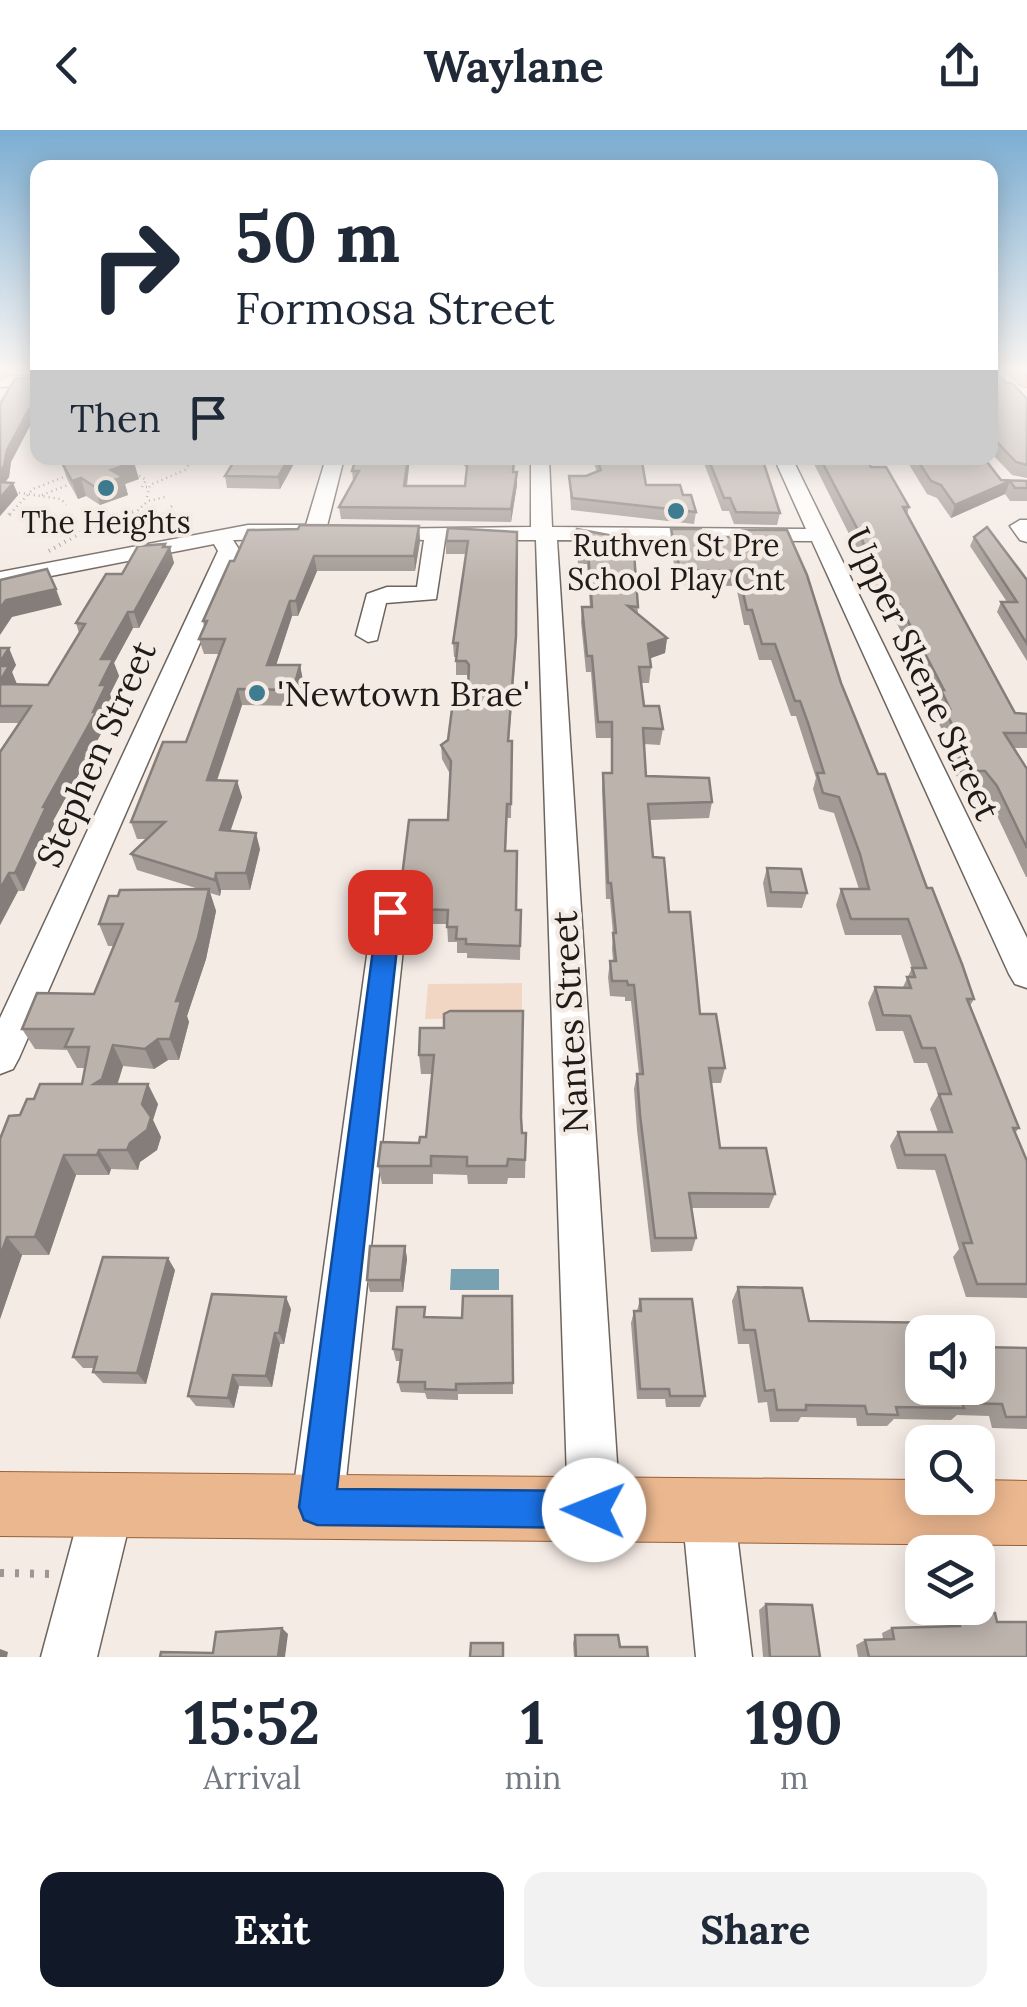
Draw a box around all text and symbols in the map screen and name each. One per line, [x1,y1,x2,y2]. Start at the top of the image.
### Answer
text: Waylane [423,37,604,94]
icon: back [40,38,95,93]
icon: share [932,38,987,93]
text: 50 m [235,192,400,281]
icon: right [70,200,200,330]
text: Formosa Street [235,279,555,336]
icon: arrive [181,390,236,445]
text: Then [70,394,161,442]
marker: The Heights [95,477,117,499]
marker: Ruthven St Pre School Play Cnt [665,500,687,522]
place label: The Heights [21,503,191,542]
street label: Upper Skene Street [836,521,1011,828]
place label: Ruthven St Pre School Play Cnt [567,526,785,599]
street label: Stephen Street [26,634,166,874]
place label: 'Newtown Brae' [277,671,530,716]
marker: 'Newtown Brae' [246,682,268,704]
pin [348,870,433,955]
icon: arrive [363,885,418,940]
street label: Nantes Street [542,909,598,1134]
map controls [905,1315,995,1625]
button: sound [905,1315,995,1405]
button: search [905,1425,995,1515]
position arrow [542,1458,646,1562]
button: layers [905,1535,995,1625]
text: 15:52 [184,1684,320,1760]
text: 1 [521,1684,545,1760]
text: 190 [746,1684,843,1760]
text: Arrival [203,1757,301,1798]
text: min [504,1757,562,1798]
text: m [780,1757,809,1798]
button: Exit [40,1872,504,1987]
button: Share [524,1872,987,1987]

